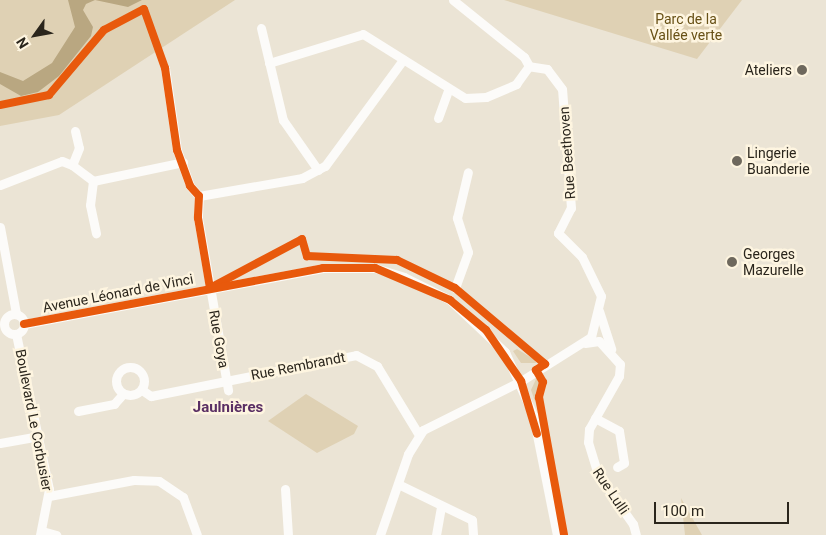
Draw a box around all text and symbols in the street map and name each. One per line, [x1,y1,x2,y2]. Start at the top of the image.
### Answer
north arrow [10,10,60,60]
park label: Parc de la Vallée verte [650,11,722,44]
text: N [13,35,32,51]
place label: Ateliers [745,62,792,78]
marker: Ateliers [796,64,808,76]
street label: Rue Beethoven [555,106,579,200]
place label: Lingerie Buanderie [747,145,810,178]
marker: Lingerie Buanderie [731,155,743,167]
place label: Georges Mazurelle [743,246,804,278]
marker: Georges Mazurelle [725,255,739,269]
street label: Avenue Léonard de Vinci [41,270,195,316]
street label: Rue Goya [206,309,232,369]
street label: Boulevard Le Corbusier [12,348,56,492]
street label: Rue Rembrandt [249,349,347,383]
district label: Jaulnières [193,399,263,417]
street label: Rue Lulli [589,465,633,517]
scale bar [656,492,791,524]
text: 100 m [662,502,704,520]

